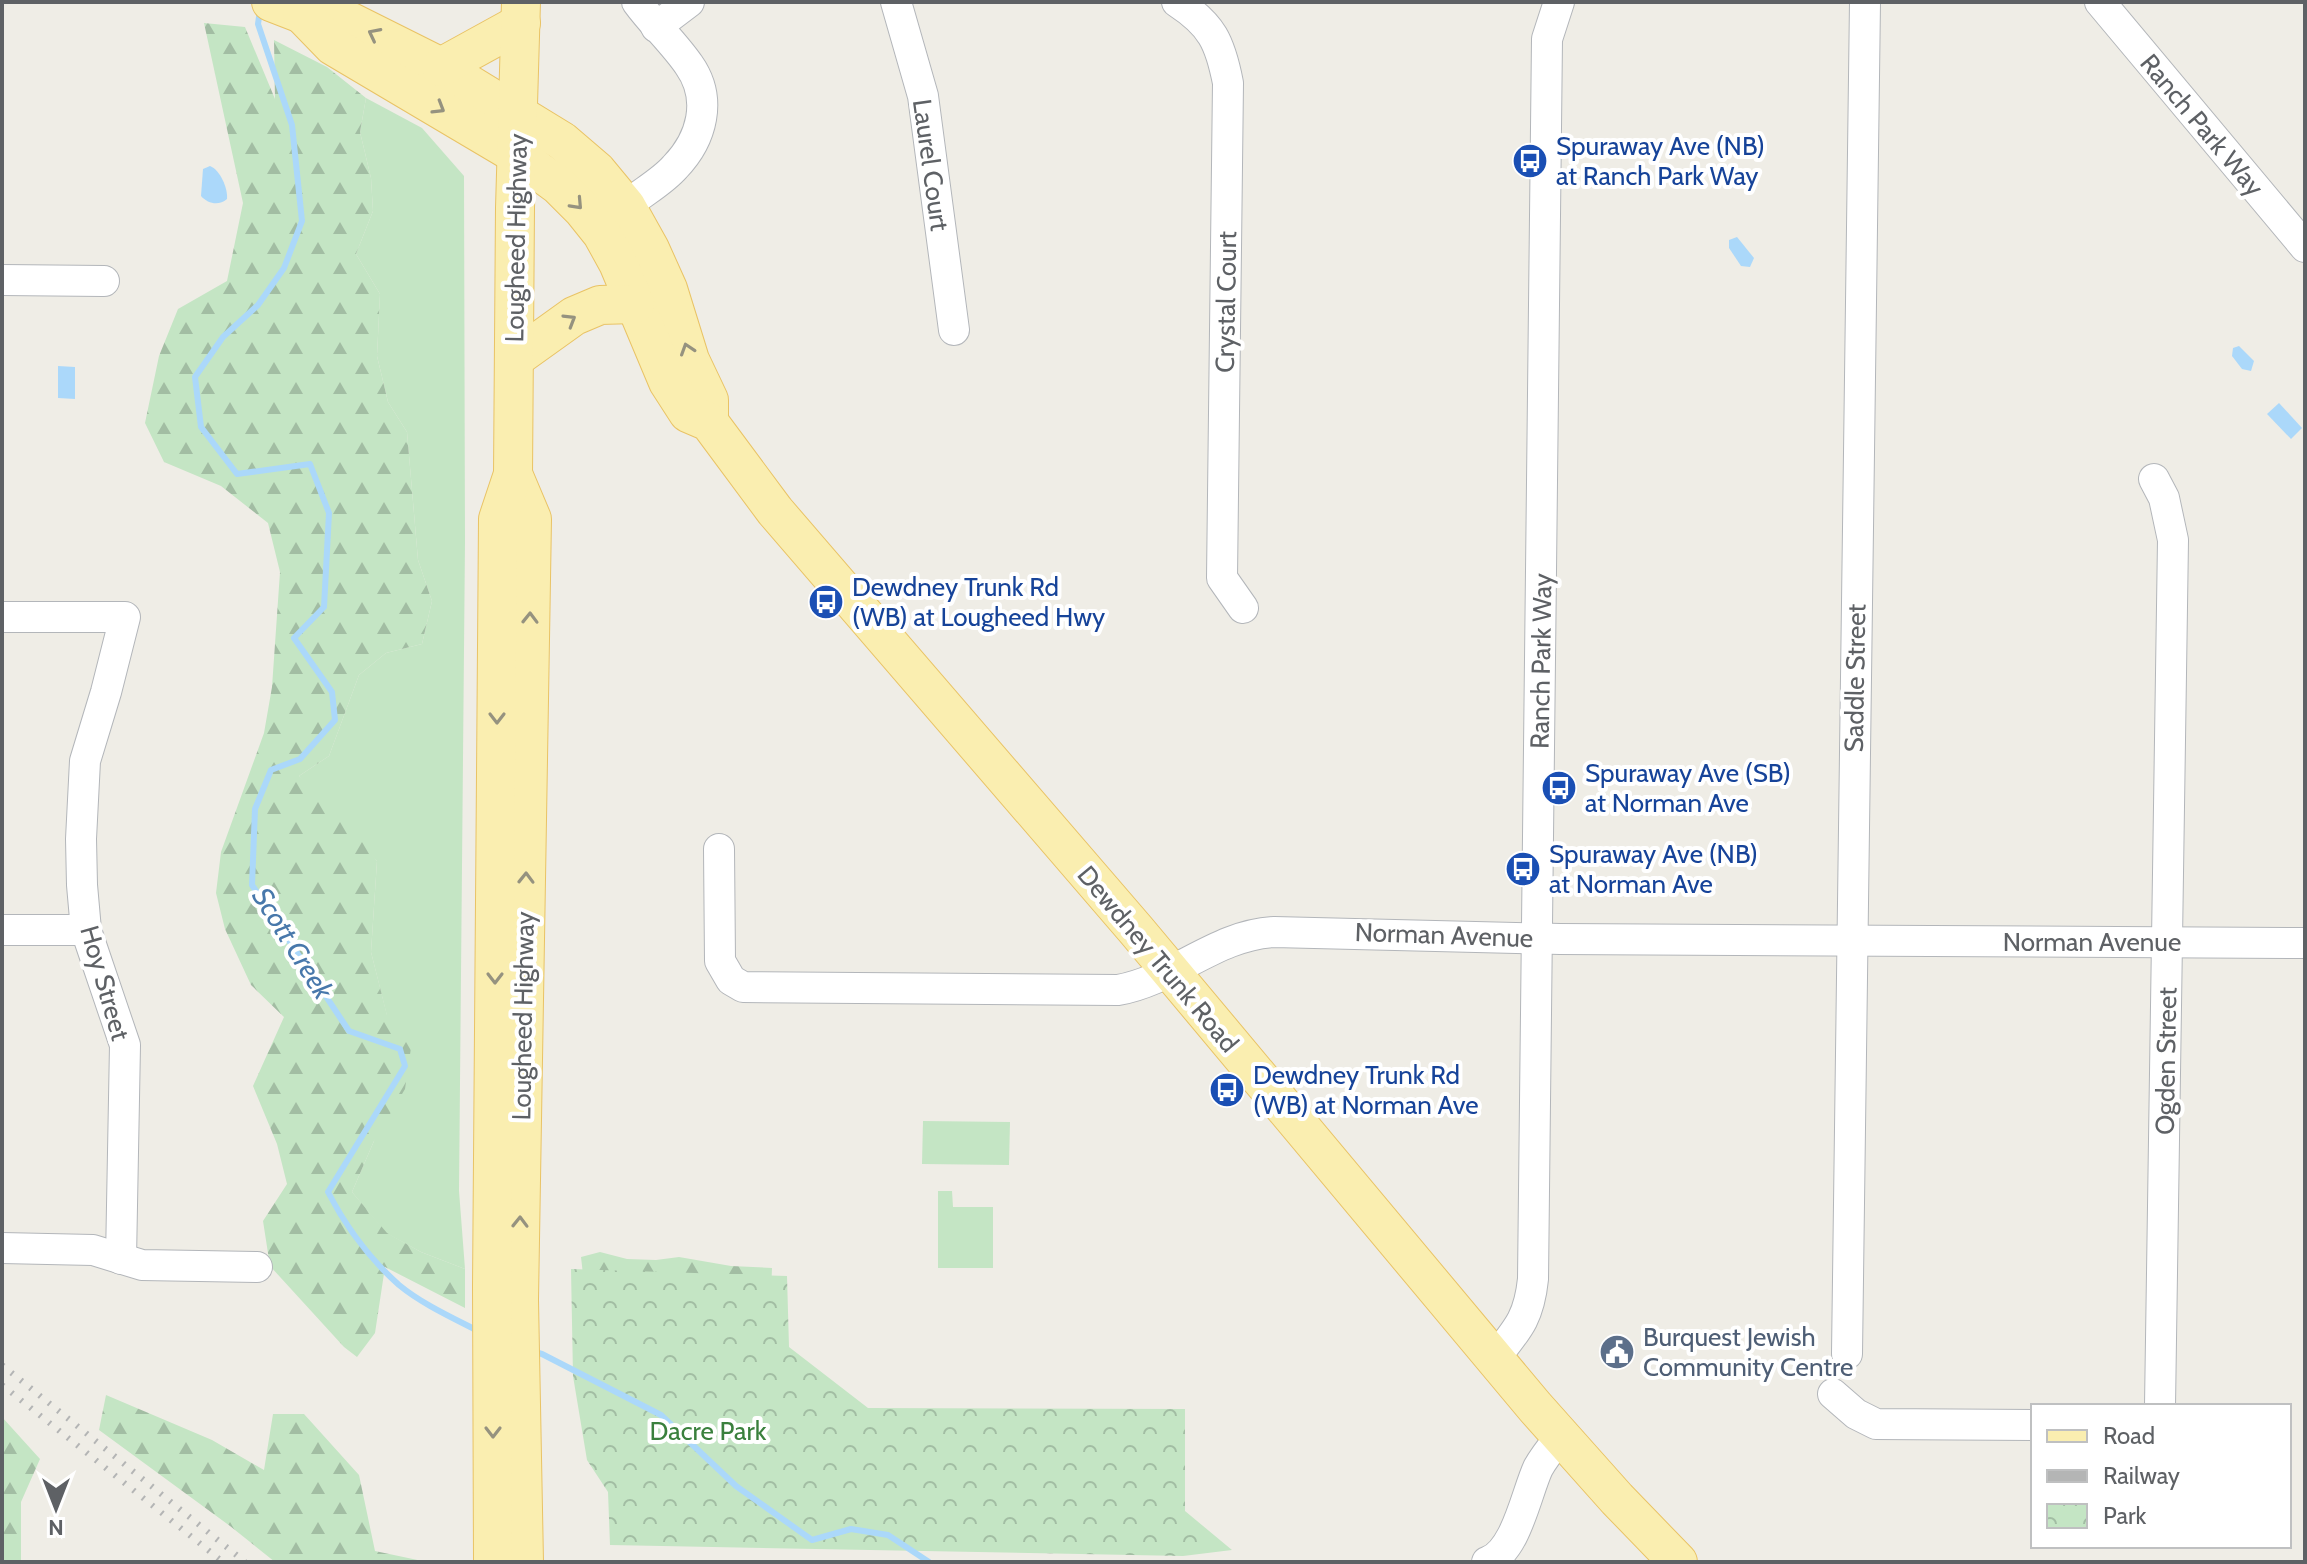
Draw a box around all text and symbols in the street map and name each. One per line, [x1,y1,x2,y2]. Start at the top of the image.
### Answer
one-way arrow [367,28,382,43]
street label: Ranch Park Way [2133,47,2271,203]
street label: Laurel Court [906,97,956,233]
one-way arrow [430,98,445,113]
place label: Spuraway Ave (NB) at Ranch Park Way [1556,130,1765,192]
street label: Lougheed Highway [498,133,534,343]
bus stop icon: Spuraway Ave (NB) at Ranch Park Way [1511,142,1549,180]
one-way arrow [567,195,582,209]
street label: Crystal Court [1209,231,1243,373]
one-way arrow [561,314,576,330]
one-way arrow [680,343,696,356]
place label: Dewdney Trunk Rd (WB) at Lougheed Hwy [852,571,1105,633]
street label: Ranch Park Way [1523,573,1559,749]
bus stop icon: Dewdney Trunk Rd (WB) at Lougheed Hwy [807,583,845,621]
street label: Saddle Street [1838,603,1872,753]
one-way arrow [522,611,539,624]
one-way arrow [488,712,506,725]
place label: Spuraway Ave (SB) at Norman Ave [1585,757,1791,819]
bus stop icon: Spuraway Ave (SB) at Norman Ave [1540,769,1578,807]
place label: Spuraway Ave (NB) at Norman Ave [1549,838,1758,900]
bus stop icon: Spuraway Ave (NB) at Norman Ave [1504,850,1542,888]
street label: Dewdney Trunk Road [1071,859,1245,1059]
one-way arrow [517,871,535,884]
water label: Scott Creek [245,881,341,1006]
street label: Lougheed Highway [505,911,541,1121]
street label: Norman Avenue [1354,916,1534,954]
street label: Hoy Street [73,922,137,1044]
street label: Norman Avenue [2003,926,2181,958]
one-way arrow [486,972,504,985]
street label: Ogden Street [2149,987,2183,1135]
place label: Dewdney Trunk Rd (WB) at Norman Ave [1253,1059,1479,1121]
bus stop icon: Dewdney Trunk Rd (WB) at Norman Ave [1208,1071,1246,1109]
one-way arrow [511,1215,529,1228]
place label: Burquest Jewish Community Centre [1643,1321,1853,1383]
public building icon: Burquest Jewish Community Centre [1598,1333,1636,1371]
legend [2031,1404,2291,1548]
park label: Dacre Park [650,1415,767,1447]
text: Road [2103,1421,2155,1450]
one-way arrow [484,1426,502,1439]
text: Railway [2103,1461,2180,1490]
north arrow [16,1468,96,1548]
text: Park [2103,1501,2146,1530]
text: N [48,1514,64,1541]

